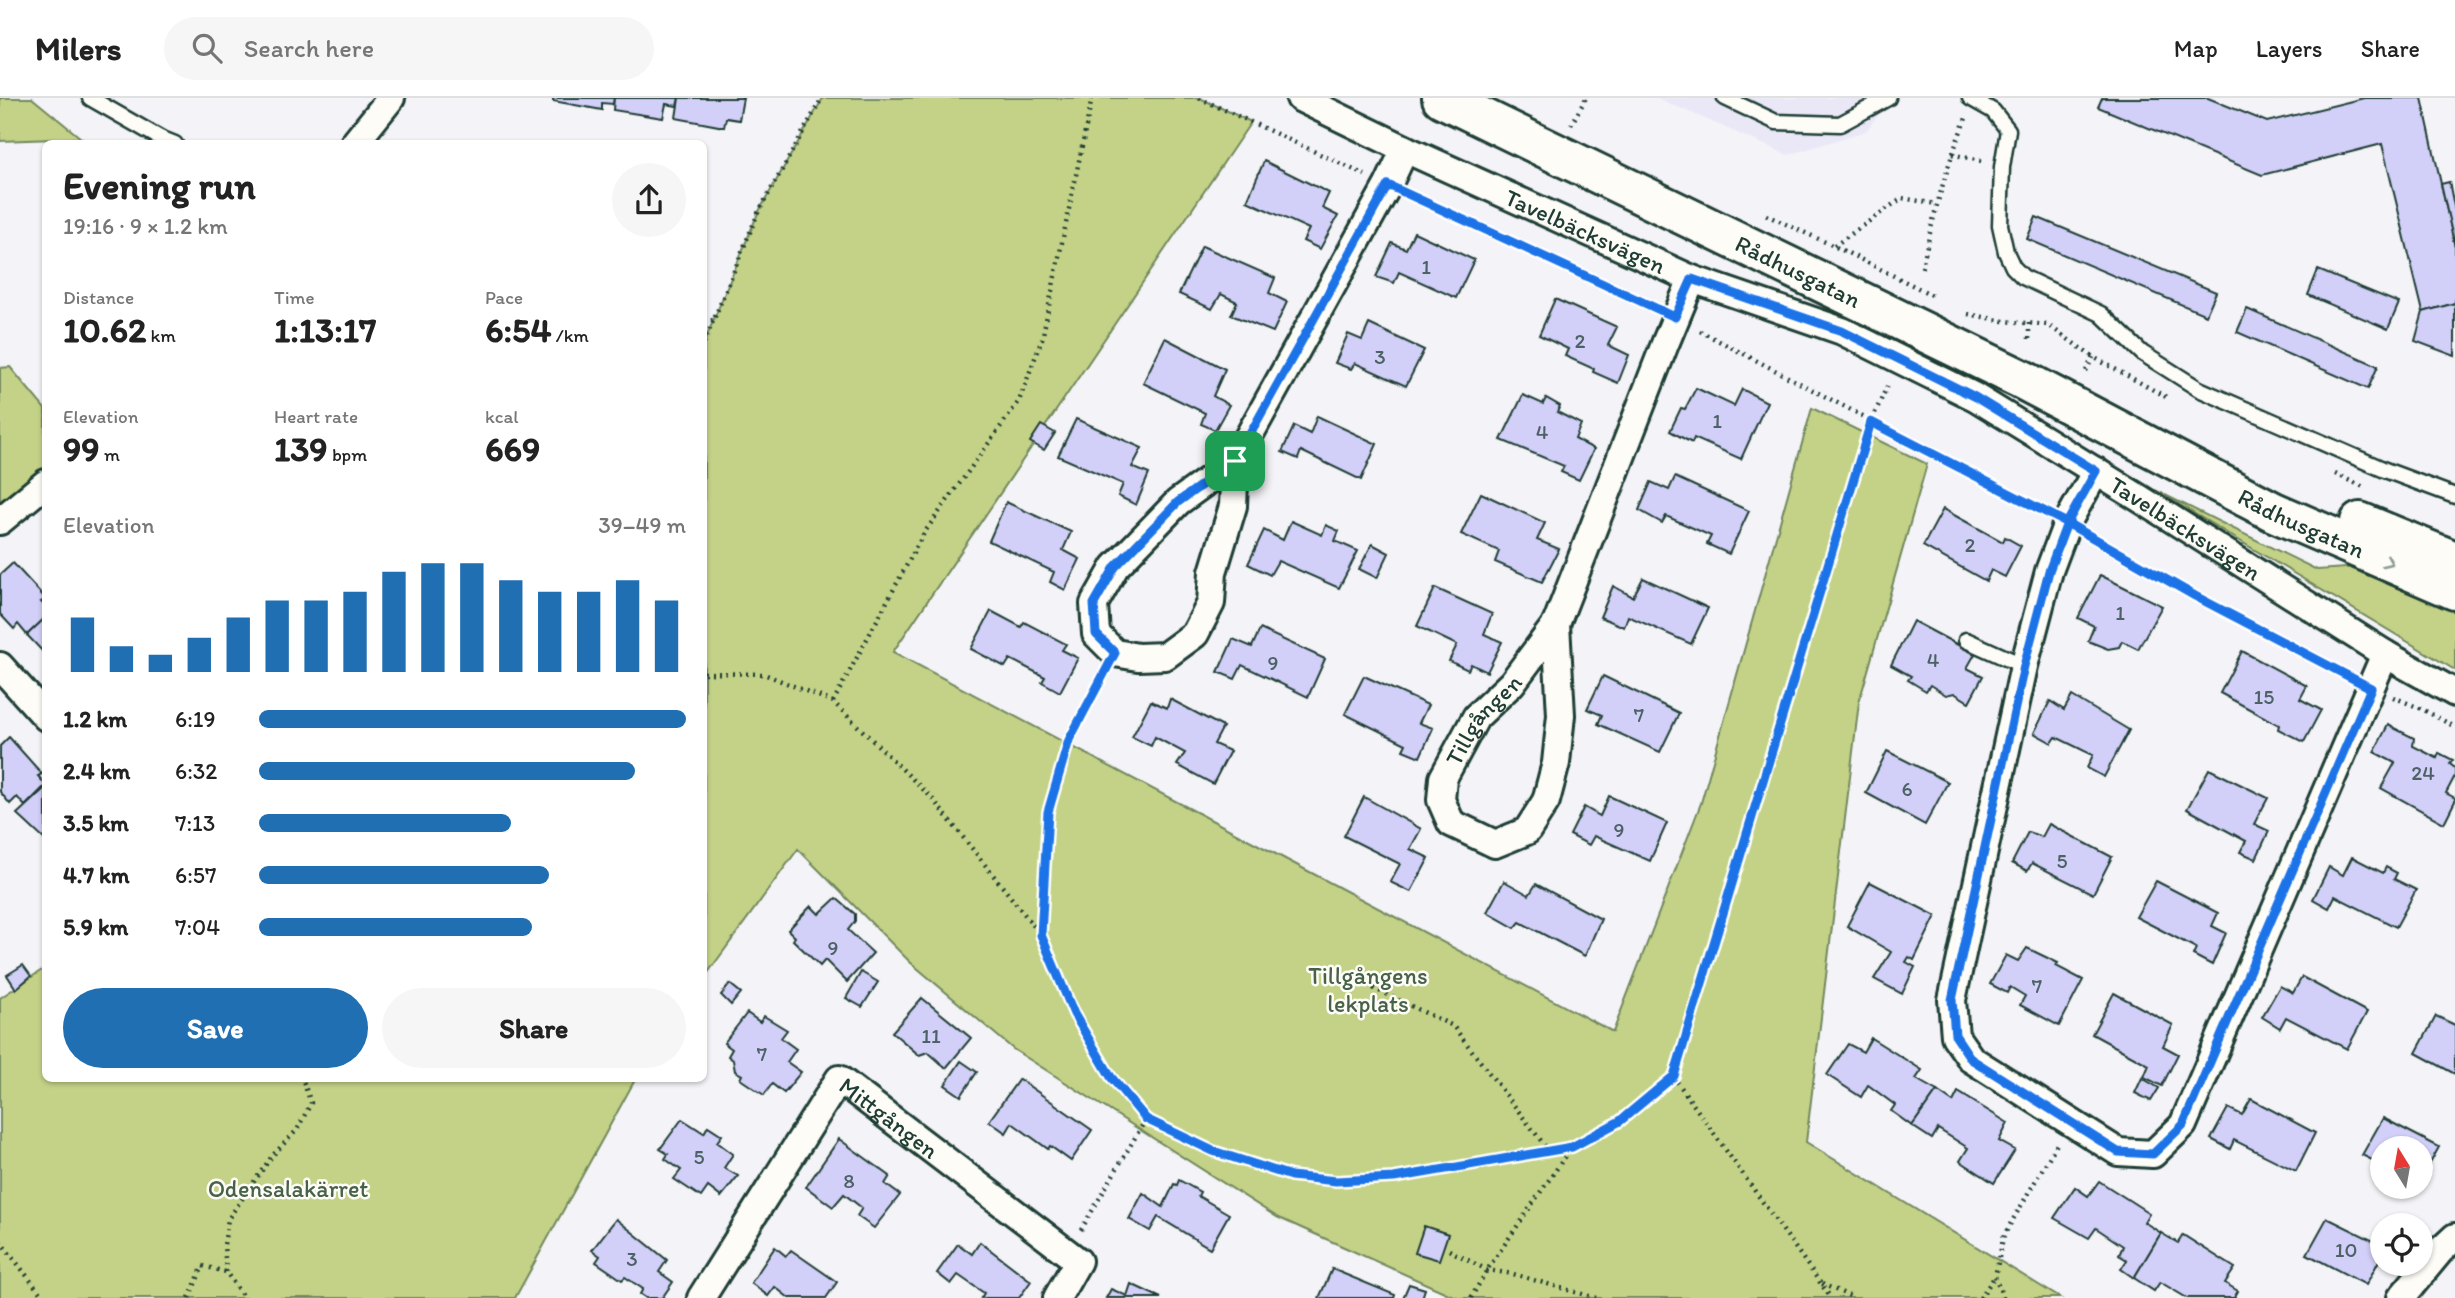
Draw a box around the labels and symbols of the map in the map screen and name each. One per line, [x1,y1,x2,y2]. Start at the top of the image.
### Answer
street label: Tavelbäcksvägen [1501,182,1671,280]
street label: Rådhusgatan [1731,228,1866,314]
house number: 1 [1421,254,1431,279]
house number: 2 [1574,328,1586,353]
house number: 3 [1374,344,1386,369]
house number: 1 [1712,408,1722,433]
house number: 4 [1536,419,1549,444]
pin [1205,431,1265,491]
street label: Tavelbäcksvägen [2105,469,2267,586]
street label: Rådhusgatan [2233,481,2370,564]
house number: 2 [1964,532,1976,557]
one-way arrow [2381,554,2393,568]
house number: 1 [2115,600,2125,625]
house number: 4 [1927,647,1940,672]
house number: 9 [1268,650,1278,675]
street label: Tillgången [1438,668,1528,770]
house number: 15 [2254,684,2274,709]
house number: 7 [1634,702,1644,727]
house number: 24 [2411,760,2435,785]
house number: 6 [1901,776,1913,801]
house number: 9 [1614,817,1624,842]
house number: 5 [2056,848,2068,873]
house number: 9 [828,935,838,960]
park label: Tillgångens lekplats [1308,961,1428,1018]
house number: 7 [2032,973,2042,998]
house number: 11 [921,1023,941,1048]
house number: 7 [757,1041,767,1066]
street label: Mittgången [834,1070,945,1165]
north arrow [2370,1136,2432,1199]
house number: 5 [693,1144,705,1169]
house number: 8 [843,1168,855,1193]
park label: Odensalakärret [208,1174,368,1203]
house number: 10 [2335,1237,2357,1262]
house number: 3 [626,1246,638,1271]

